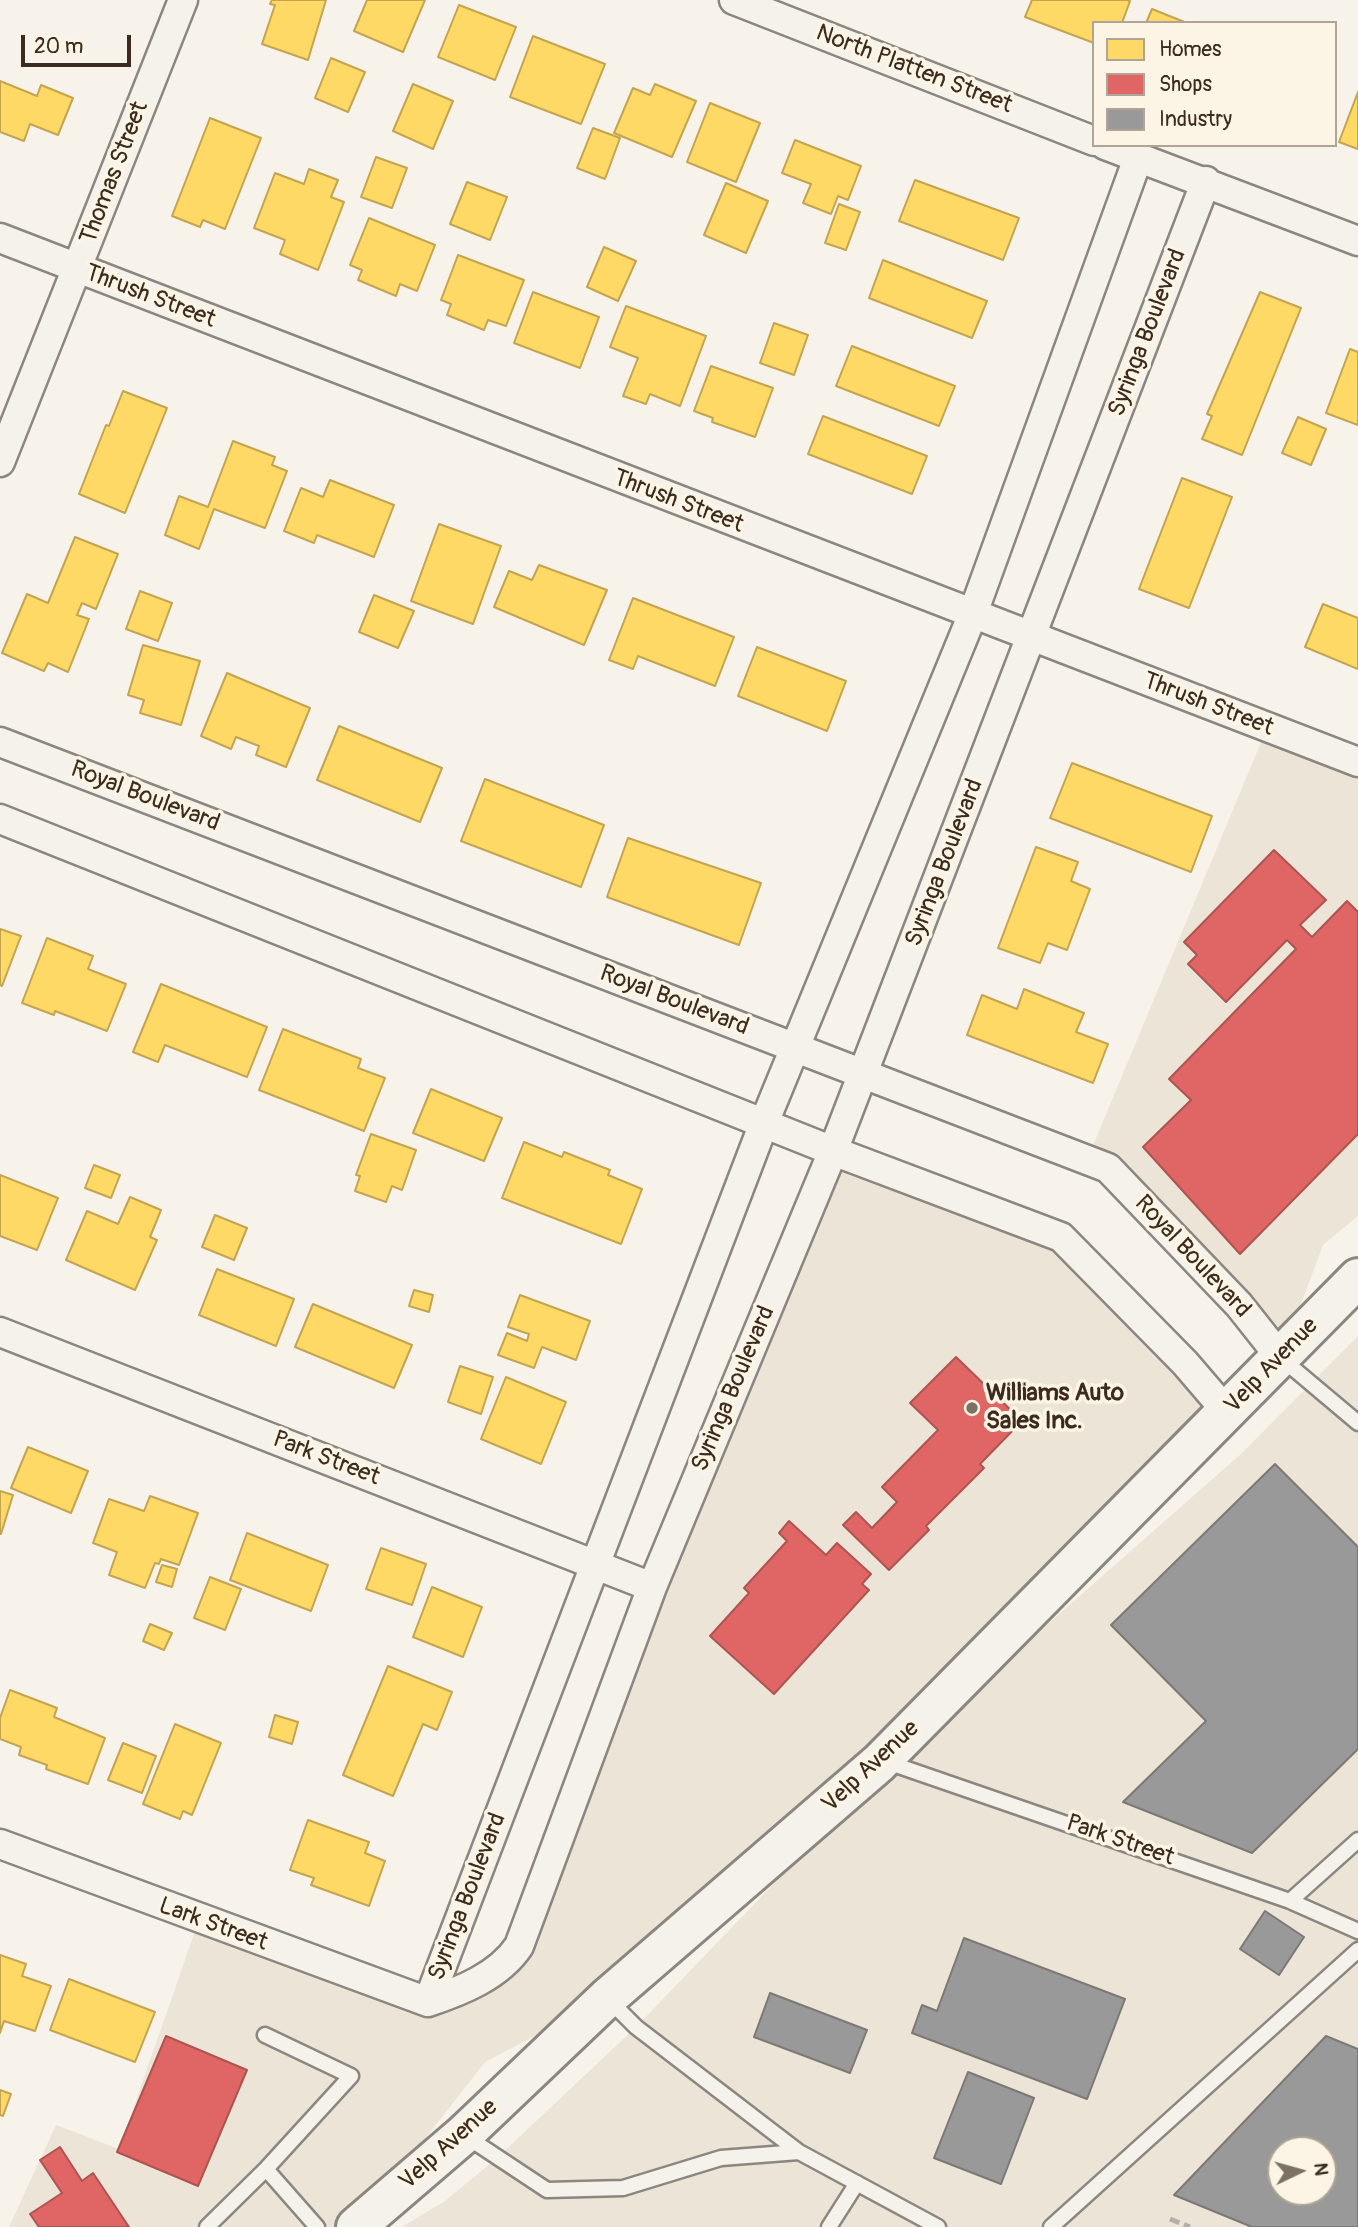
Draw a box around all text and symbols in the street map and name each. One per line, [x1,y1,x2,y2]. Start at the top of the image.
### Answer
street label: North Platten Street [812,19,1016,121]
scale bar [24,21,135,65]
legend [1092,21,1337,147]
text: 20 m [34,33,83,60]
text: Homes [1159,36,1221,63]
text: Shops [1159,71,1212,98]
street label: Thomas Street [75,98,155,248]
text: Industry [1159,106,1232,133]
street label: Syringa Boulevard [1103,245,1193,421]
street label: Thrush Street [81,259,219,335]
street label: Thrush Street [609,464,747,540]
street label: Thrush Street [1139,667,1277,743]
street label: Royal Boulevard [67,755,223,839]
street label: Syringa Boulevard [900,775,990,951]
street label: Royal Boulevard [596,959,752,1043]
street label: Royal Boulevard [1128,1190,1256,1324]
street label: Syringa Boulevard [686,1302,782,1476]
street label: Velp Avenue [1219,1312,1325,1420]
place label: Williams Auto Sales Inc. [986,1380,1124,1436]
marker: Williams Auto Sales Inc. [964,1400,980,1416]
street label: Park Street [268,1425,384,1493]
street label: Velp Avenue [816,1715,926,1819]
street label: Syringa Boulevard [423,1809,513,1985]
street label: Park Street [1062,1809,1178,1873]
street label: Lark Street [155,1892,271,1958]
street label: Velp Avenue [394,2093,504,2197]
north arrow [1267,2136,1337,2206]
text: N [1308,2162,1333,2177]

